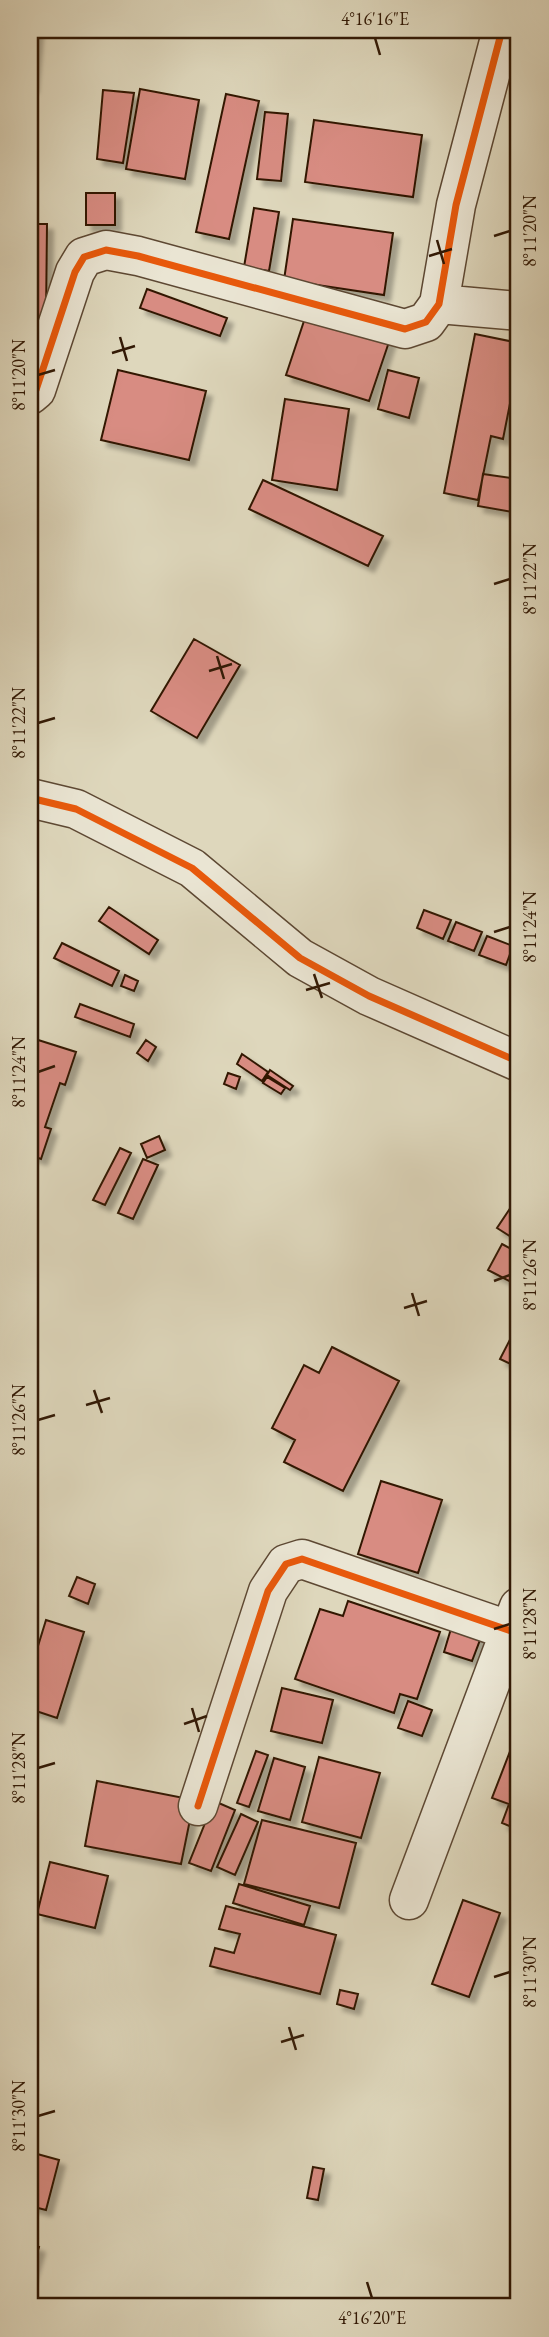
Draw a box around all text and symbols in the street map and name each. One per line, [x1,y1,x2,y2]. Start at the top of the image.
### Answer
text: 4°16'16"E [341,7,409,30]
text: 8°11'20"N [518,194,541,267]
text: 8°11'20"N [7,338,30,411]
text: 8°11'22"N [518,542,541,615]
text: 8°11'22"N [7,686,30,759]
text: 8°11'24"N [518,890,541,963]
text: 8°11'24"N [7,1035,30,1108]
text: 8°11'26"N [518,1238,541,1311]
text: 8°11'26"N [7,1383,30,1456]
text: 8°11'28"N [518,1587,541,1660]
text: 8°11'28"N [7,1731,30,1804]
text: 8°11'30"N [518,1935,541,2008]
text: 8°11'30"N [7,2079,30,2152]
text: 4°16'20"E [338,2306,406,2329]

